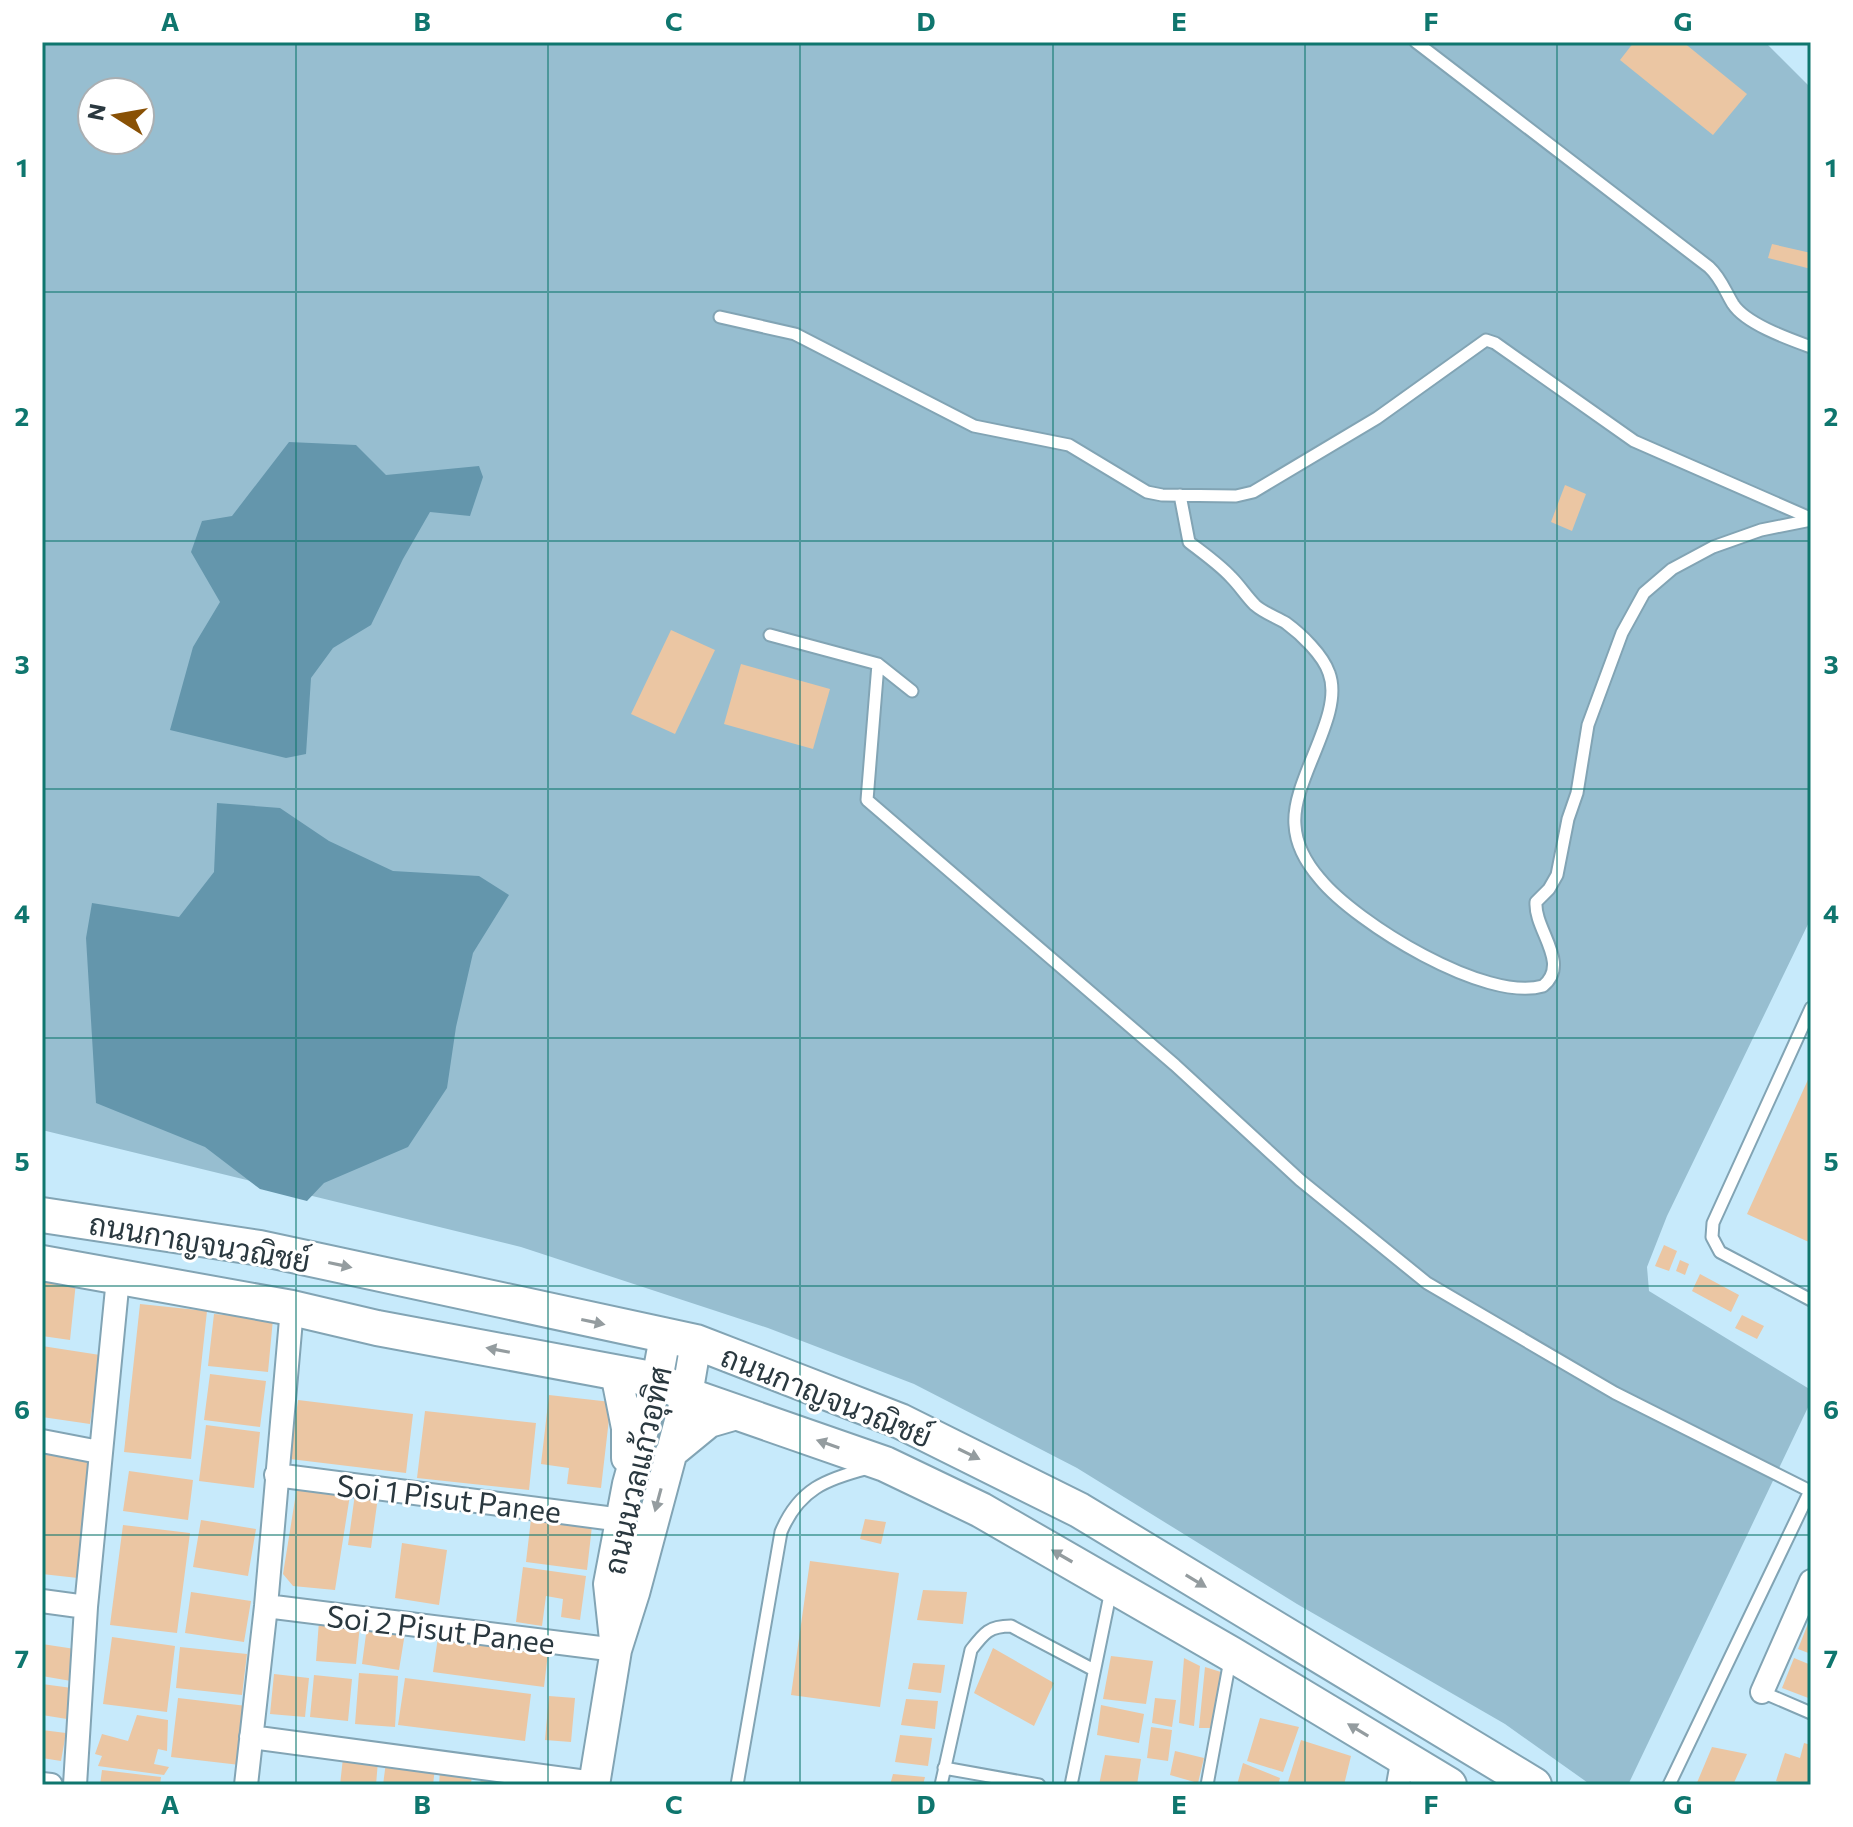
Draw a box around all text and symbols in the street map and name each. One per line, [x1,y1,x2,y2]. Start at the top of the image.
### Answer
text: A [161,5,180,36]
text: B [413,5,431,36]
text: C [665,5,683,36]
text: D [916,5,936,36]
text: E [1171,5,1187,36]
text: F [1423,5,1439,36]
text: G [1674,5,1692,36]
north arrow [76,76,156,156]
text: N [81,101,111,123]
text: 1 [16,151,28,182]
text: 1 [1825,151,1837,182]
text: 2 [15,400,29,431]
text: 2 [1824,400,1838,431]
text: 3 [14,648,30,679]
text: 3 [1823,648,1839,679]
text: 4 [14,897,30,928]
text: 4 [1823,897,1839,928]
text: 5 [14,1145,30,1176]
text: 5 [1823,1145,1839,1176]
street label: ถนนกาญจนวณิชย์ [86,1203,313,1281]
one-way arrow [327,1259,352,1272]
one-way arrow [581,1316,606,1329]
street label: ถนนกาญจนวณิชย์ [716,1336,938,1456]
one-way arrow [485,1344,510,1356]
street label: ถนนนวลแก้วอุทิศ [594,1362,683,1579]
text: 6 [14,1393,30,1424]
text: 6 [1823,1393,1839,1424]
one-way arrow [815,1437,839,1450]
one-way arrow [957,1447,981,1461]
street label: Soi 1 Pisut Panee [335,1465,563,1529]
one-way arrow [652,1487,664,1512]
one-way arrow [1050,1549,1073,1563]
one-way arrow [1185,1574,1207,1588]
street label: Soi 2 Pisut Panee [325,1596,557,1660]
text: 7 [15,1642,29,1673]
text: 7 [1824,1642,1838,1673]
one-way arrow [1347,1723,1369,1737]
text: A [161,1788,180,1819]
text: B [413,1788,431,1819]
text: C [665,1788,683,1819]
text: D [916,1788,936,1819]
text: E [1171,1788,1187,1819]
text: F [1423,1788,1439,1819]
text: G [1674,1788,1692,1819]

